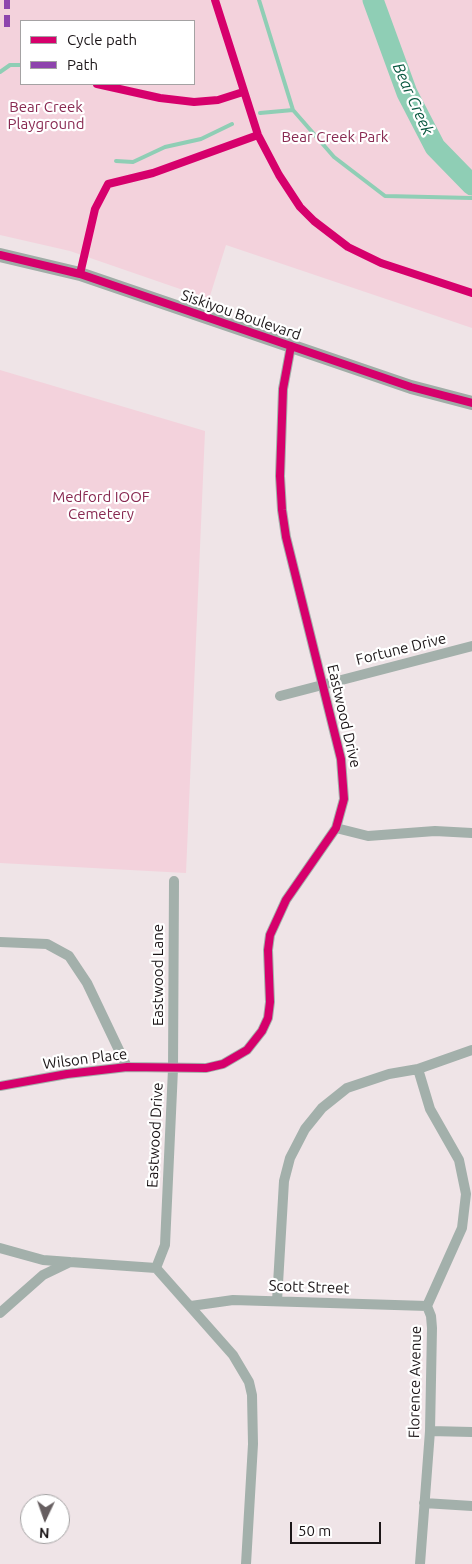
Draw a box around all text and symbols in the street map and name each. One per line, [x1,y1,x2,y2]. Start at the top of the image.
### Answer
legend [20,20,195,85]
text: Cycle path [67,31,137,48]
text: Path [67,56,98,73]
water label: Bear Creek [389,60,437,138]
park label: Bear Creek Playground [8,98,84,133]
park label: Bear Creek Park [282,128,388,146]
street label: Siskiyou Boulevard [179,286,303,344]
park label: Medford IOOF Cemetery [52,488,150,523]
street label: Fortune Drive [354,629,448,669]
street label: Eastwood Drive [323,663,365,769]
street label: Eastwood Lane [149,924,167,1026]
street label: Wilson Place [42,1045,128,1073]
street label: Eastwood Drive [143,1082,167,1188]
street label: Scott Street [268,1277,350,1297]
street label: Florence Avenue [405,1326,425,1438]
north arrow [20,1494,70,1544]
scale bar [292,1512,383,1544]
text: 50 m [298,1522,331,1539]
text: N [39,1525,50,1541]

